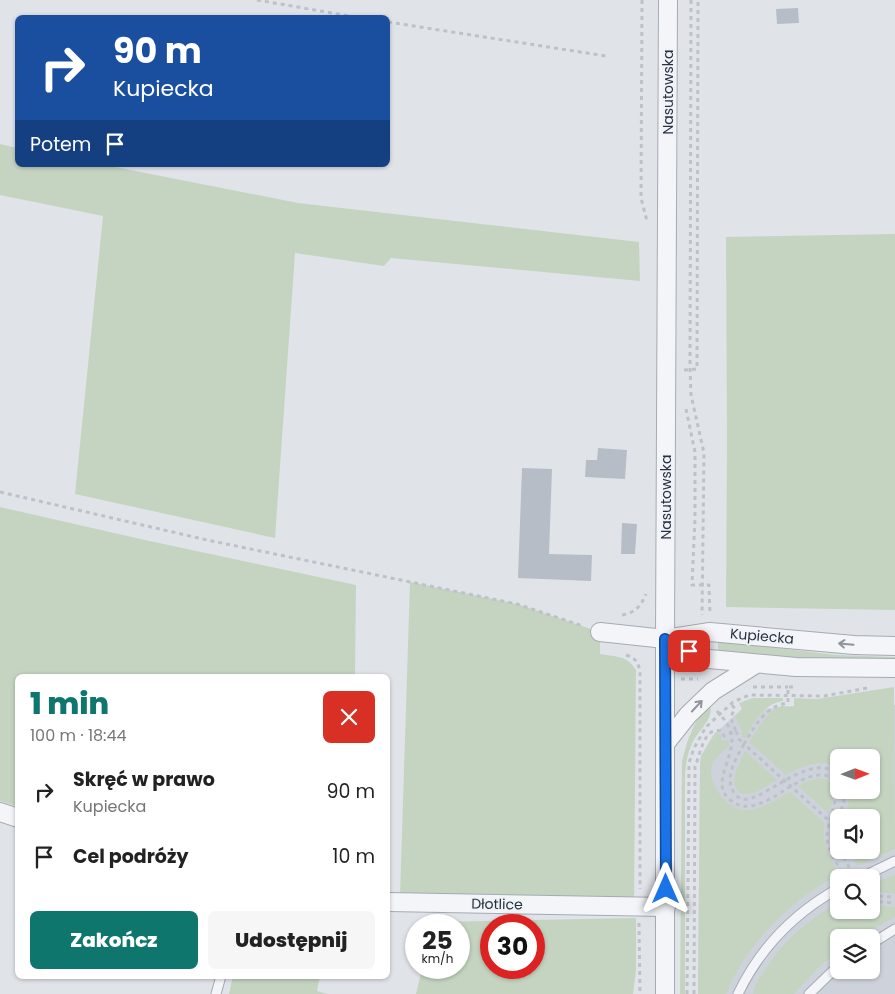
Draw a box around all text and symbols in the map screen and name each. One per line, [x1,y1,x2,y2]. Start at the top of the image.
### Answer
text: 90 m [113,26,202,75]
icon: right [30,35,95,100]
street label: Nasutowska [658,49,678,135]
text: Kupiecka [113,73,214,104]
icon: arrive [101,130,129,158]
text: Potem [30,131,91,158]
street label: Nasutowska [656,454,676,540]
street label: Kupiecka [729,623,795,649]
pin [668,630,710,672]
icon: arrive [675,637,703,665]
one-way arrow [839,639,855,649]
text: 1 min [30,682,109,725]
button: close [323,691,375,743]
one-way arrow [691,700,703,713]
text: 100 m · 18:44 [30,724,127,747]
north arrow [830,749,880,799]
map controls [830,749,880,979]
text: Skręć w prawo [73,766,215,793]
icon: right [30,778,58,806]
text: 90 m [326,778,375,805]
text: Kupiecka [73,795,146,818]
button: sound [830,809,880,859]
icon: arrive [30,843,58,871]
text: Cel podróży [73,843,188,870]
text: 10 m [332,843,375,870]
position arrow [639,862,691,914]
button: search [830,869,880,919]
street label: Dłotlice [471,894,523,914]
button: Zakończ [30,911,198,969]
button: Udostępnij [208,911,375,969]
speed limit sign: 30 [480,914,545,979]
text: 25 [422,923,453,958]
button: layers [830,929,880,979]
text: km/h [422,950,453,967]

